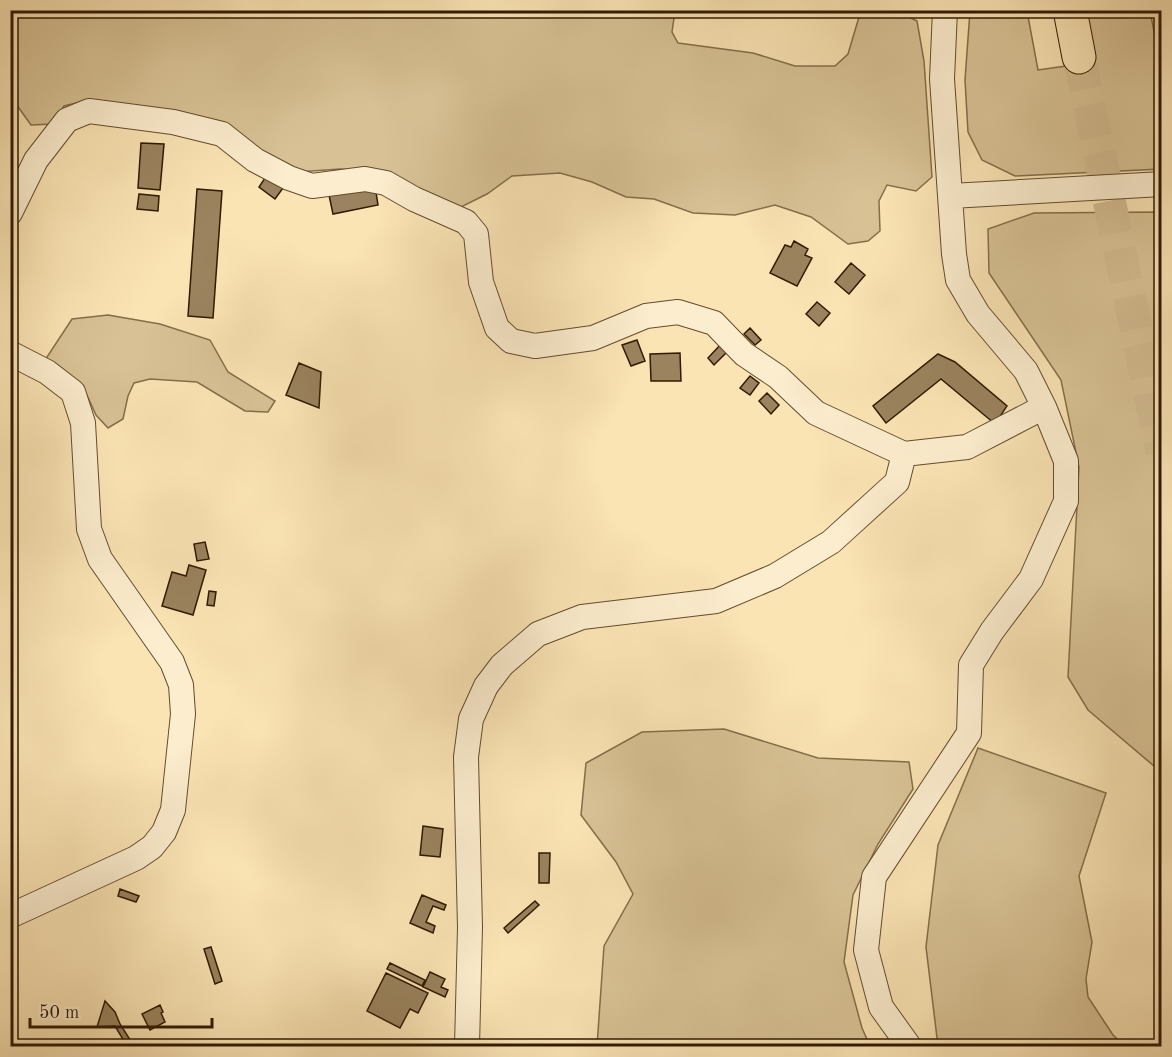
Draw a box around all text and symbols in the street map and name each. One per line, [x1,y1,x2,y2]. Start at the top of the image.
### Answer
scale bar [30,991,212,1029]
text: 50 m [39,1004,79,1022]

